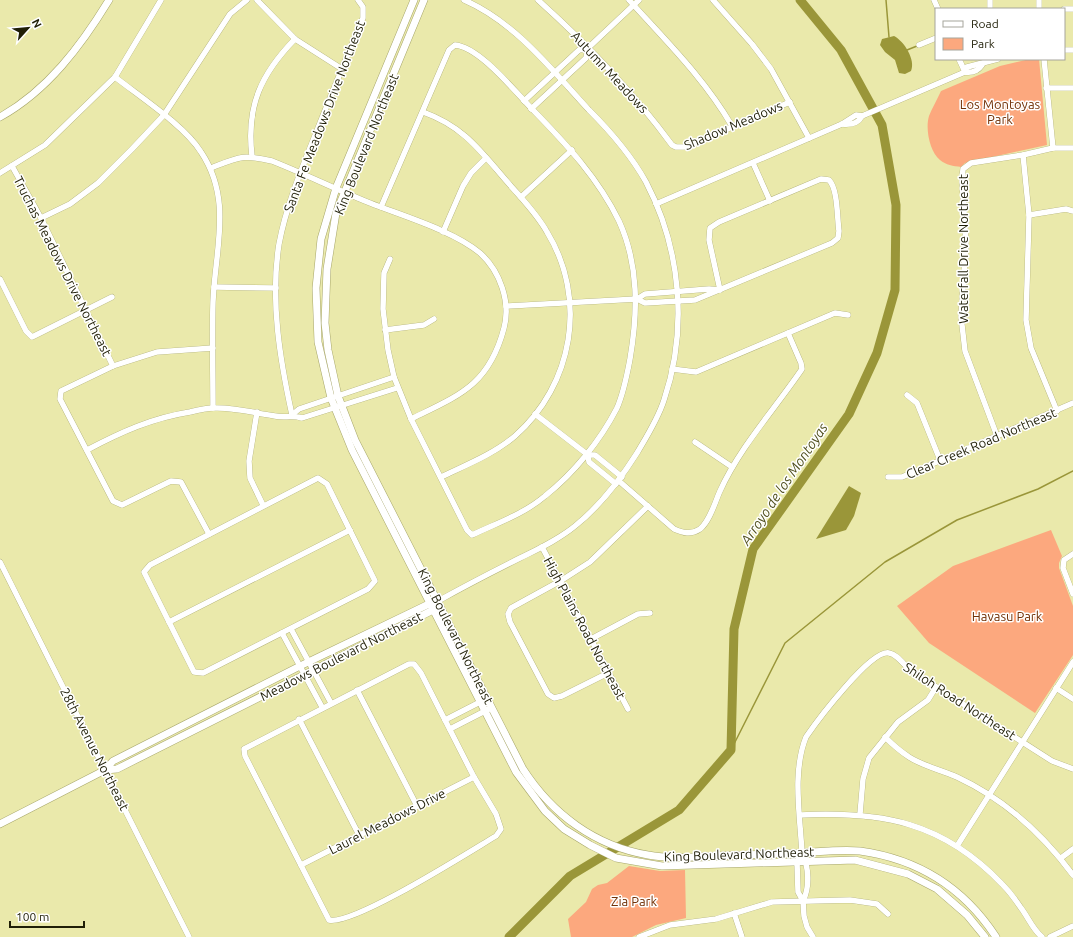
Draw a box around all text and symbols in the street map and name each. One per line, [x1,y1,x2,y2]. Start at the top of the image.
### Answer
north arrow [8,8,48,48]
legend [935,8,1065,60]
text: N [30,17,44,30]
text: Road [971,17,999,30]
street label: Santa Fe Meadows Drive Northeast [281,18,367,214]
street label: Autumn Meadows [569,28,652,116]
text: Park [971,37,995,50]
street label: King Boulevard Northeast [331,72,401,216]
park label: Los Montoyas Park [960,97,1041,126]
street label: Shadow Meadows [682,98,785,152]
street label: Truchas Meadows Drive Northeast [11,174,115,358]
street label: Waterfall Drive Northeast [956,174,970,324]
street label: Clear Creek Road Northeast [904,405,1058,481]
water label: Arroyo de los Montoyas [737,420,831,549]
street label: High Plains Road Northeast [541,554,629,702]
street label: King Boulevard Northeast [416,566,496,706]
street label: Meadows Boulevard Northeast [257,609,425,703]
park label: Havasu Park [972,609,1043,623]
street label: Shiloh Road Northeast [901,660,1019,742]
street label: 28th Avenue Northeast [58,685,132,813]
street label: Laurel Meadows Drive [326,785,448,857]
street label: King Boulevard Northeast [664,844,814,864]
park label: Zia Park [611,894,658,908]
scale bar [10,903,84,929]
text: 100 m [16,910,49,923]

